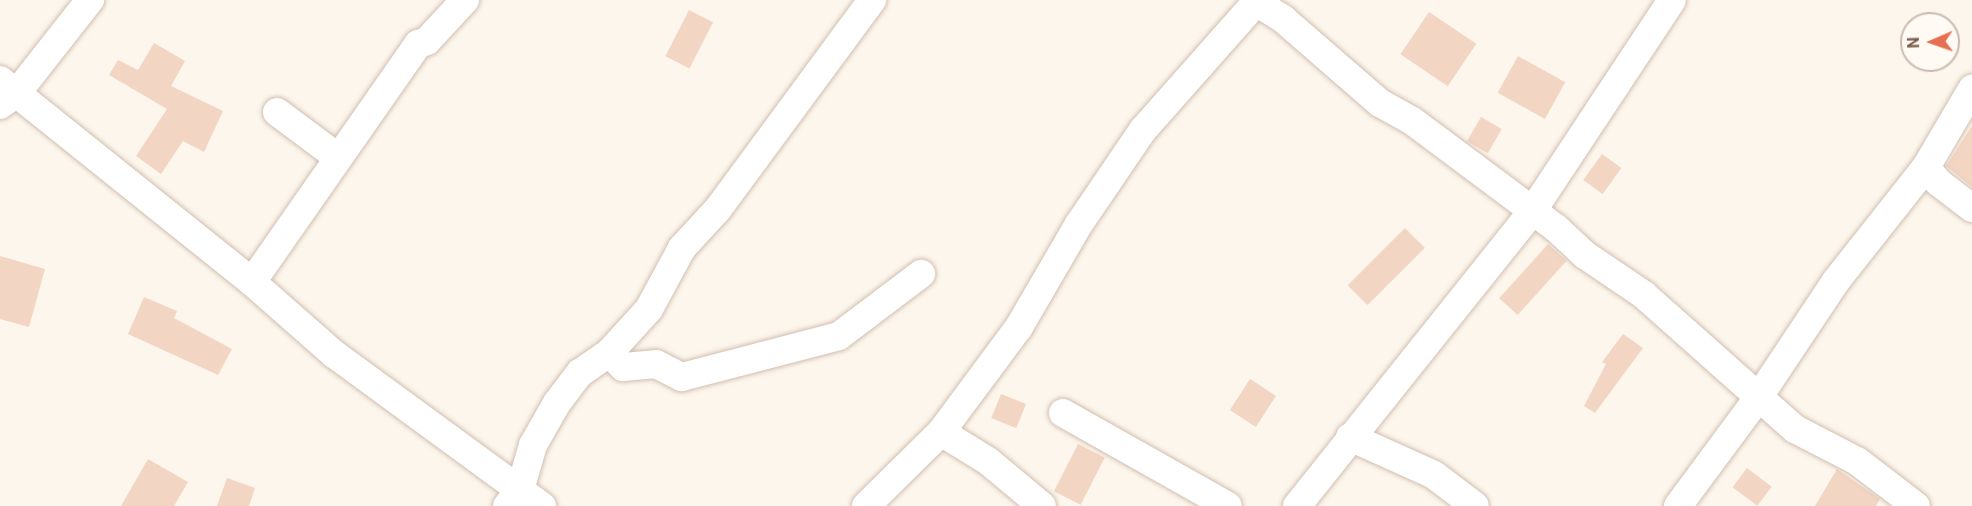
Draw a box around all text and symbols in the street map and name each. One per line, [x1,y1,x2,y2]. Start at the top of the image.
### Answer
north arrow [1900,12,1960,72]
text: N [1904,37,1923,49]

